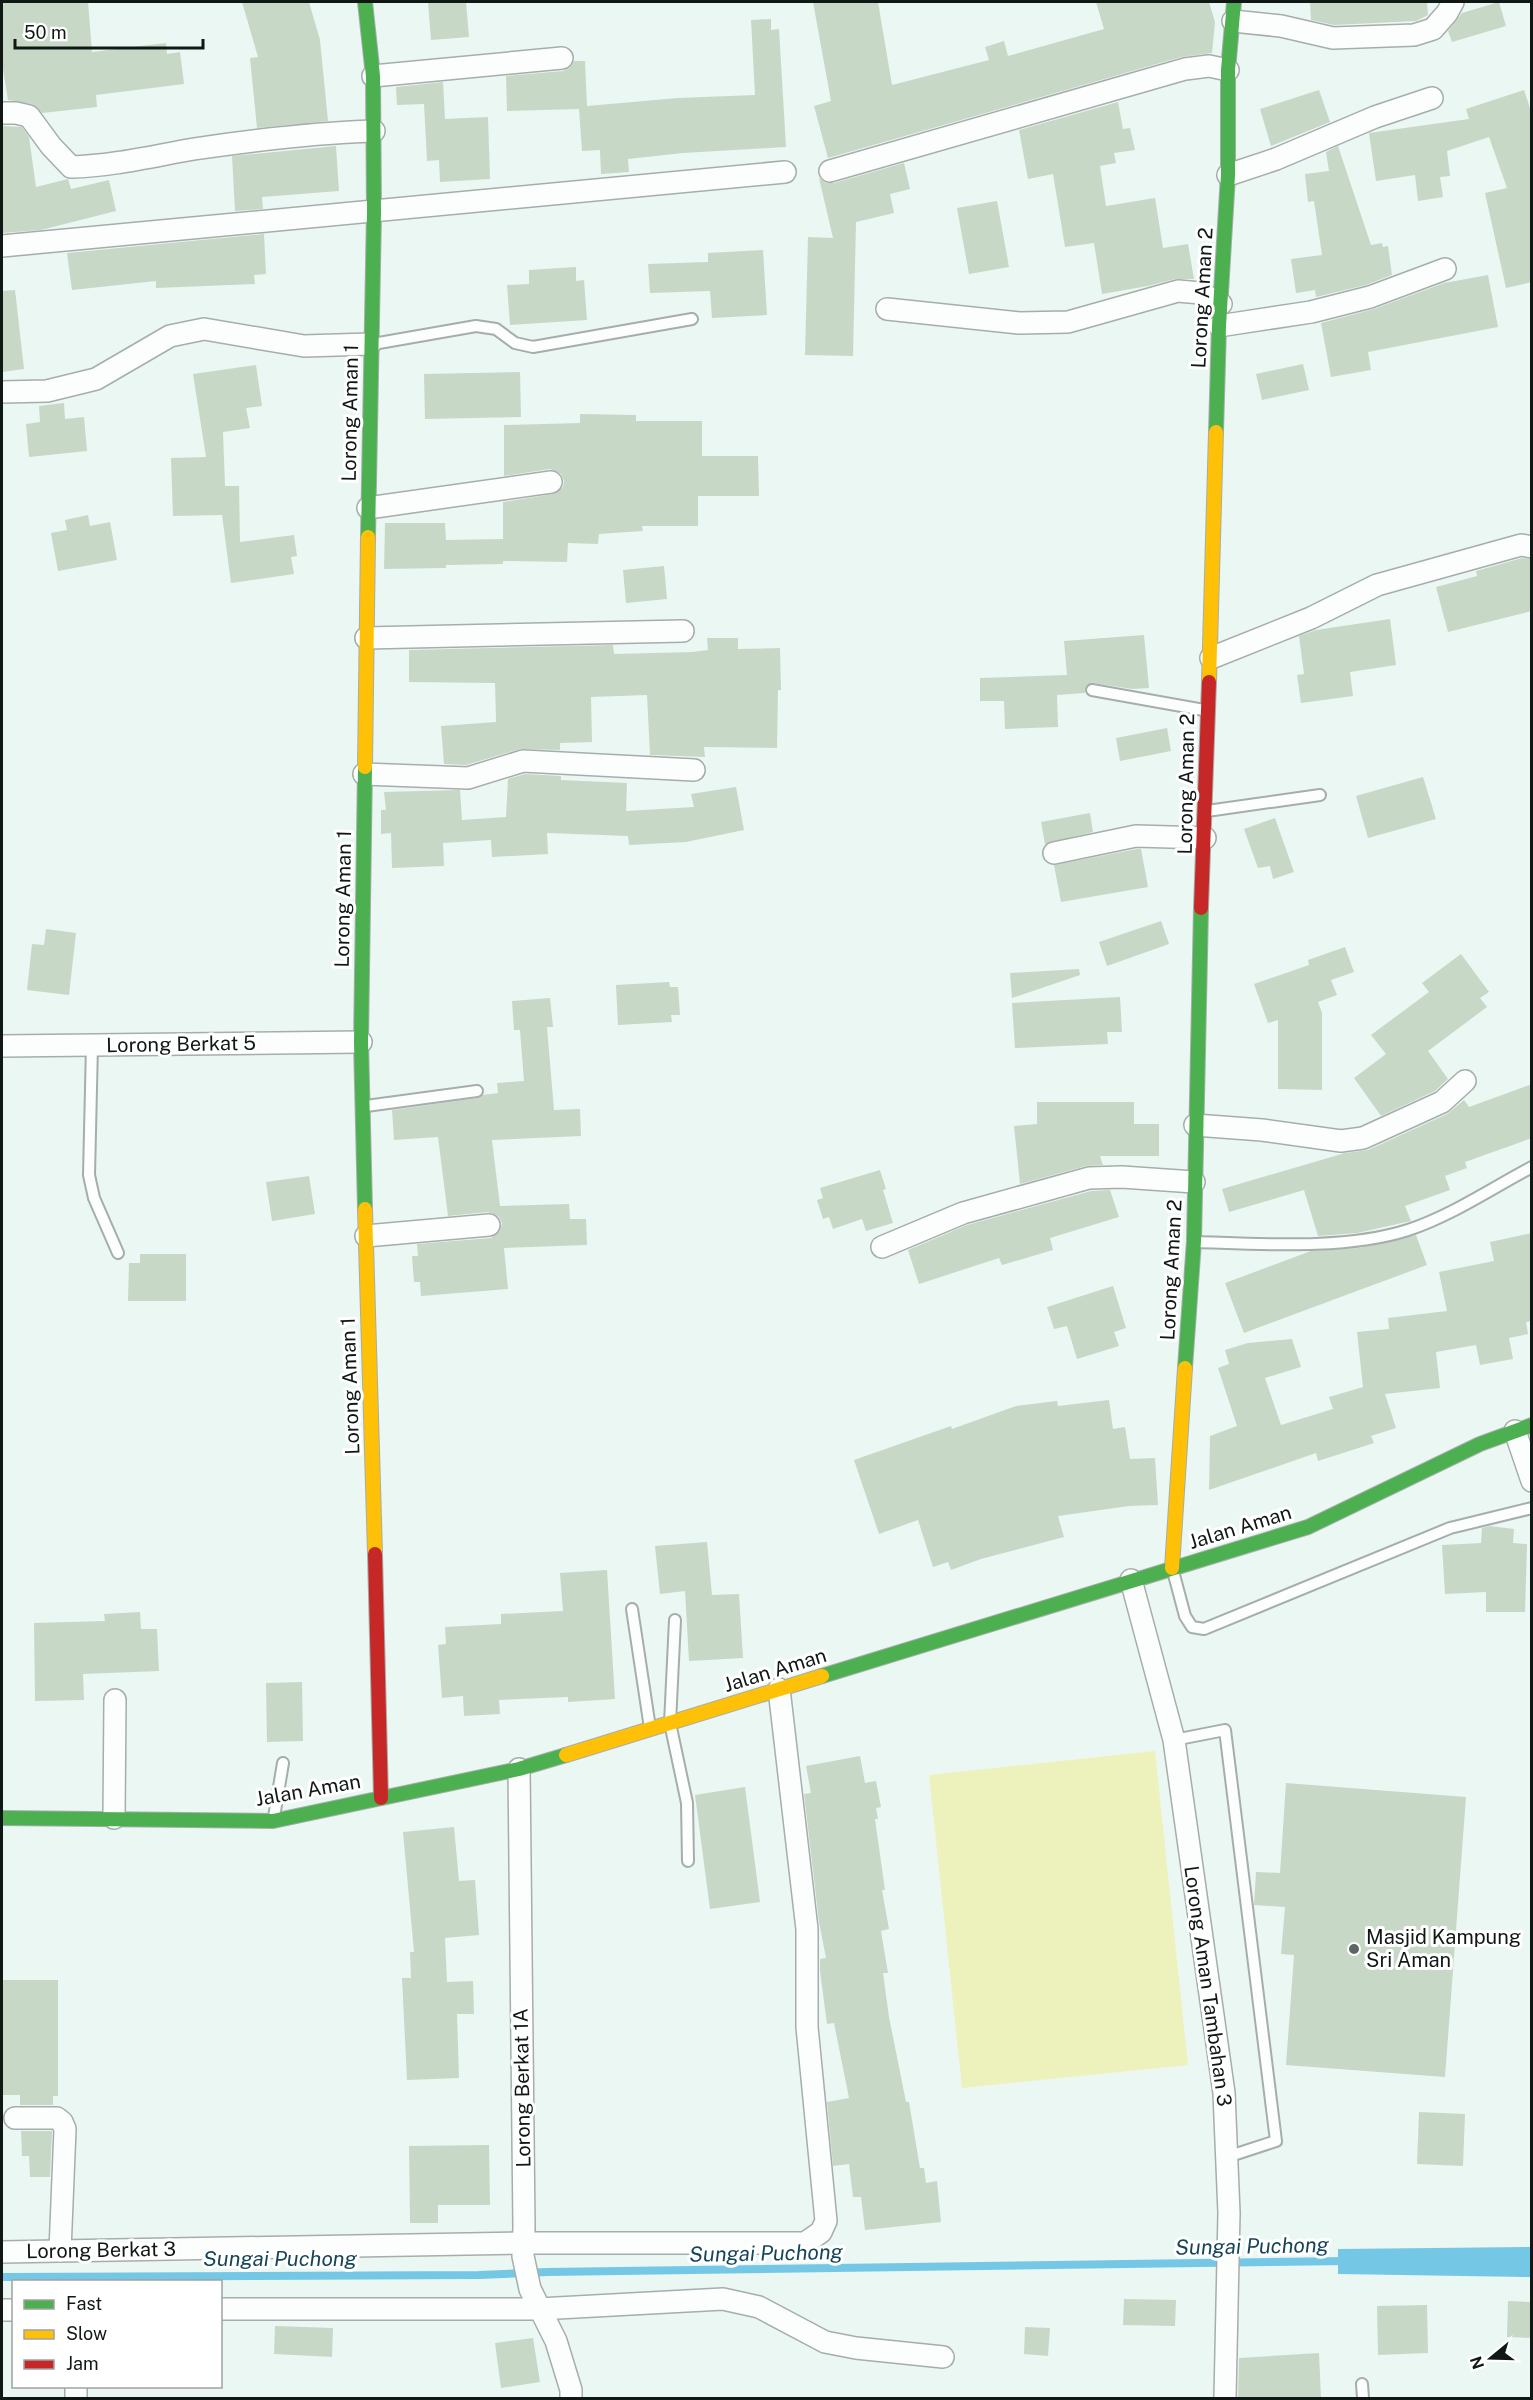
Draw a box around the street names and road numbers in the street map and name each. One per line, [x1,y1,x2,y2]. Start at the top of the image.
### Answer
street label: Lorong Aman 2 [1186,227,1218,369]
street label: Lorong Aman 1 [337,344,363,482]
street label: Lorong Aman 2 [1173,713,1199,855]
street label: Lorong Aman 1 [330,830,356,968]
street label: Lorong Berkat 5 [106,1031,256,1057]
street label: Lorong Aman 2 [1155,1199,1187,1341]
street label: Lorong Aman 1 [336,1317,364,1455]
street label: Jalan Aman [1186,1500,1294,1554]
street label: Jalan Aman [721,1643,829,1697]
street label: Jalan Aman [254,1769,362,1811]
street label: Lorong Aman Tambahan 3 [1179,1864,1237,2108]
street label: Lorong Berkat 1A [509,2008,535,2168]
street label: Lorong Berkat 3 [26,2237,176,2263]

